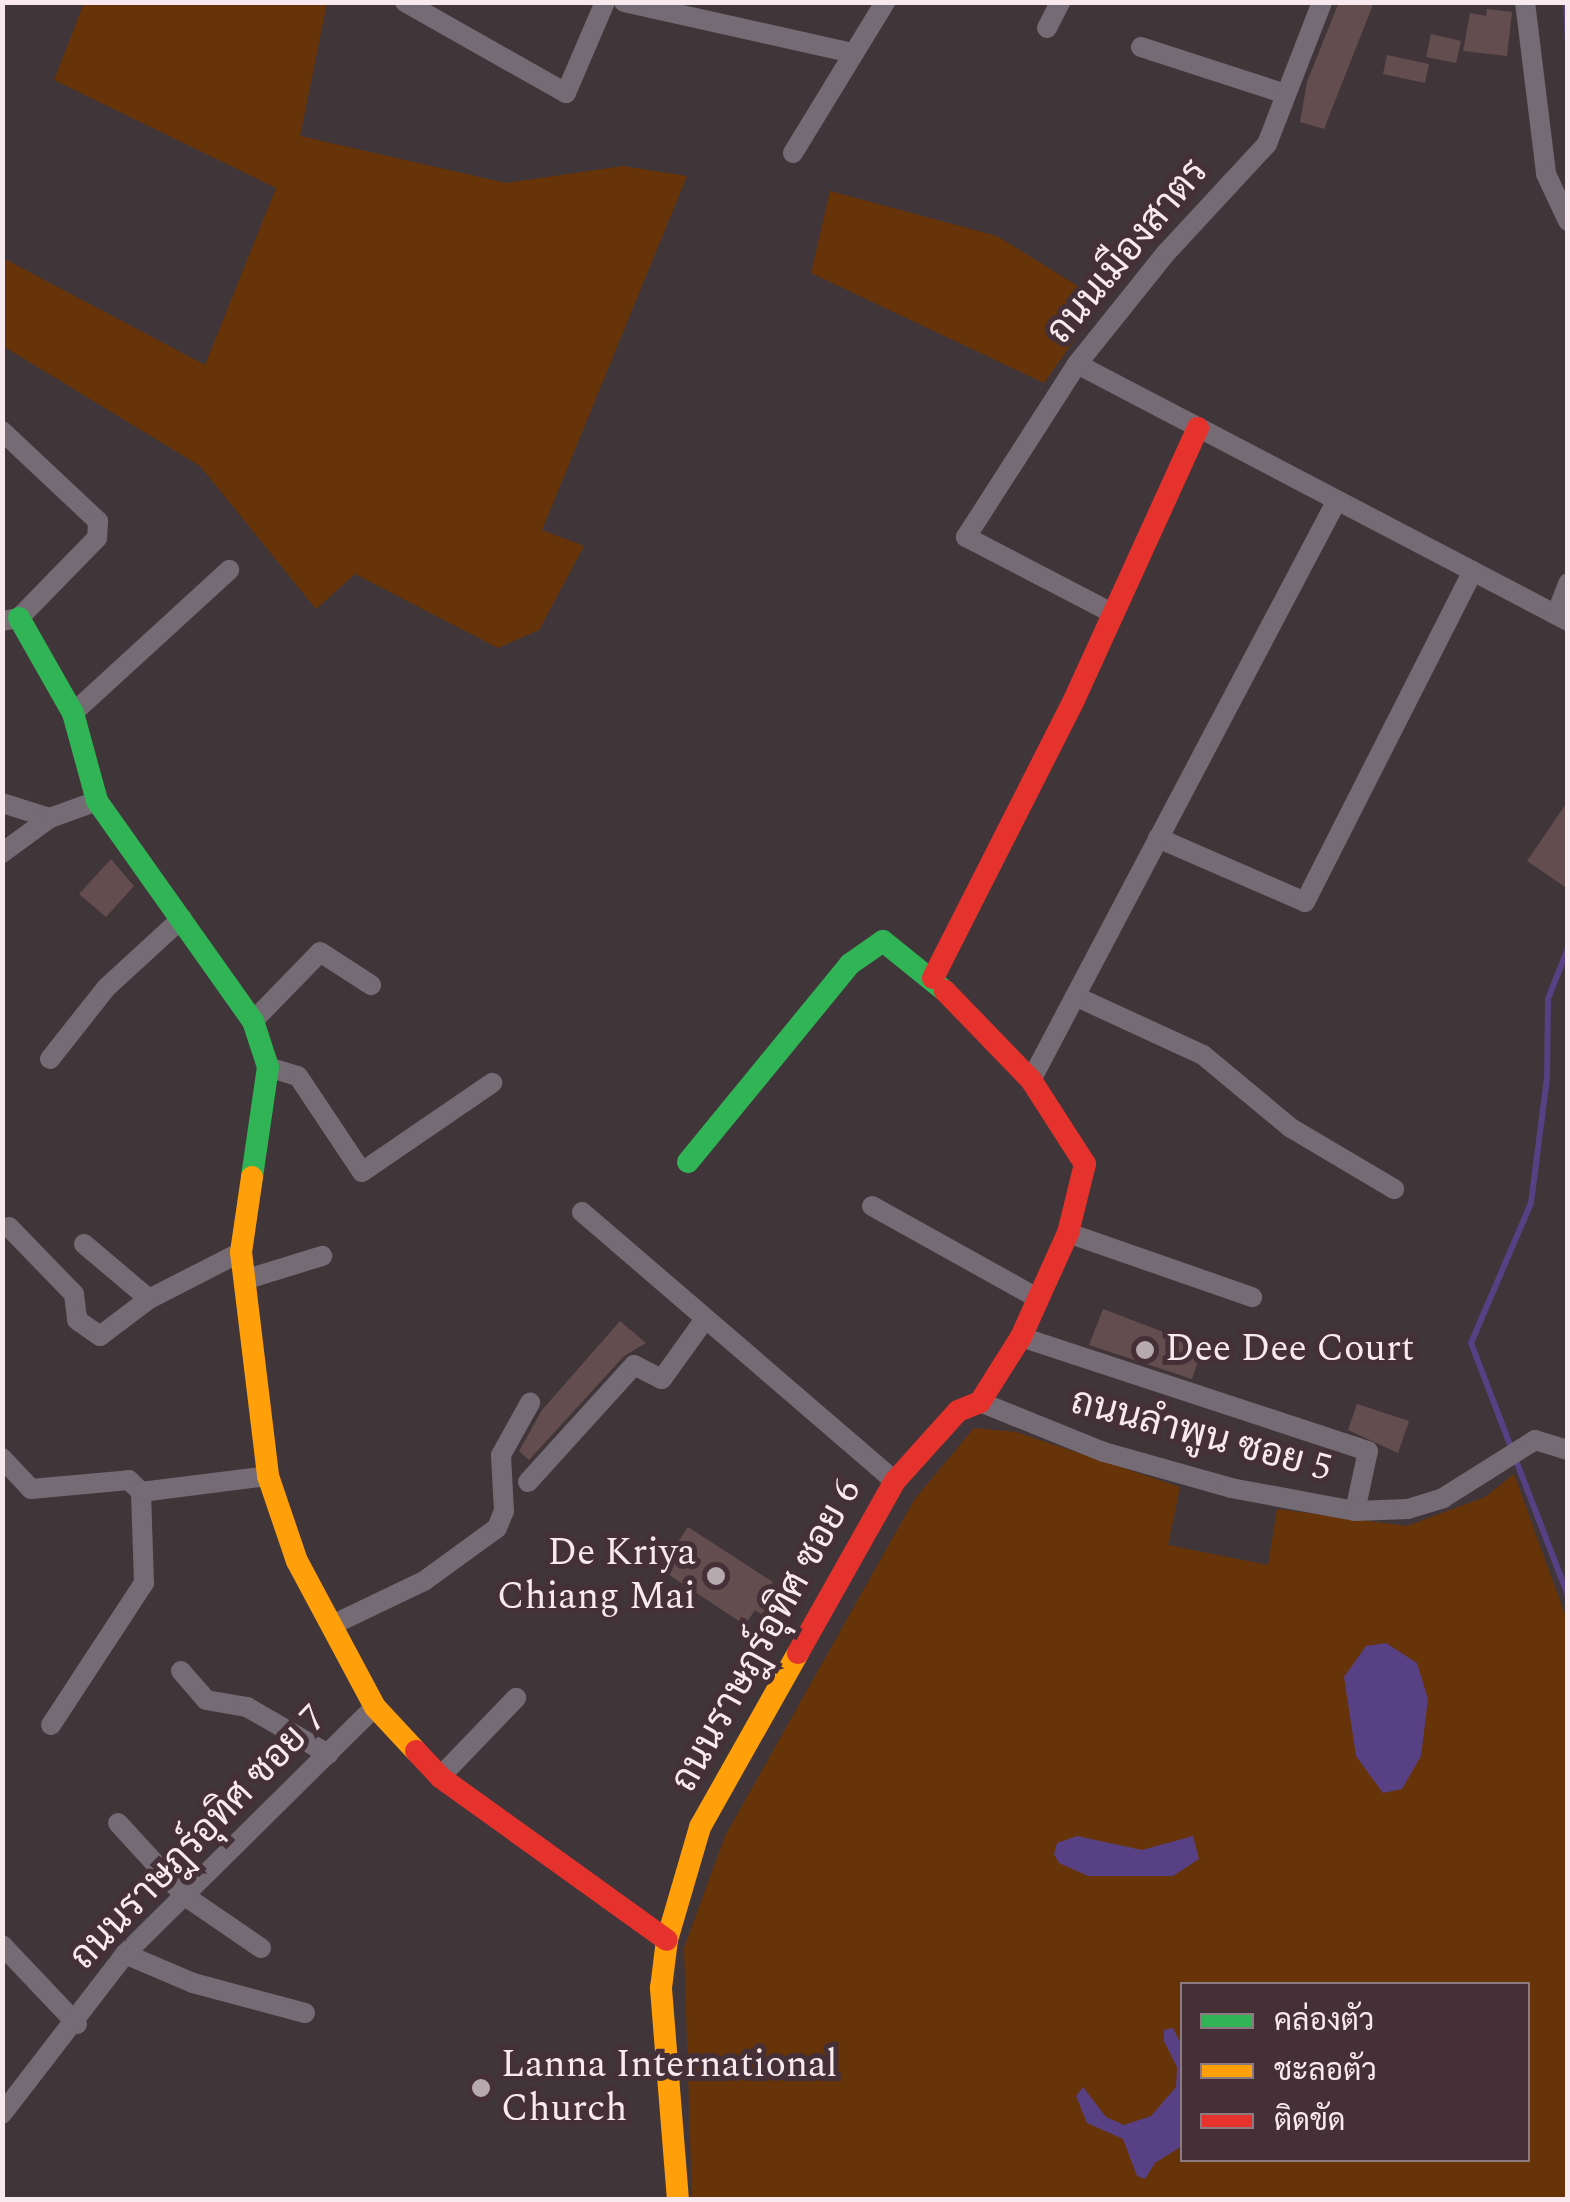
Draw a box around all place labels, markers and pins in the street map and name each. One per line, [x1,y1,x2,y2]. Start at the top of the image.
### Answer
place label: Dee Dee Court [1165,1327,1414,1373]
marker: Dee Dee Court [1134,1339,1156,1361]
place label: De Kriya Chiang Mai [497,1531,696,1620]
marker: De Kriya Chiang Mai [705,1565,727,1587]
place label: Lanna International Church [501,2043,837,2132]
marker: Lanna International Church [470,2077,492,2099]

